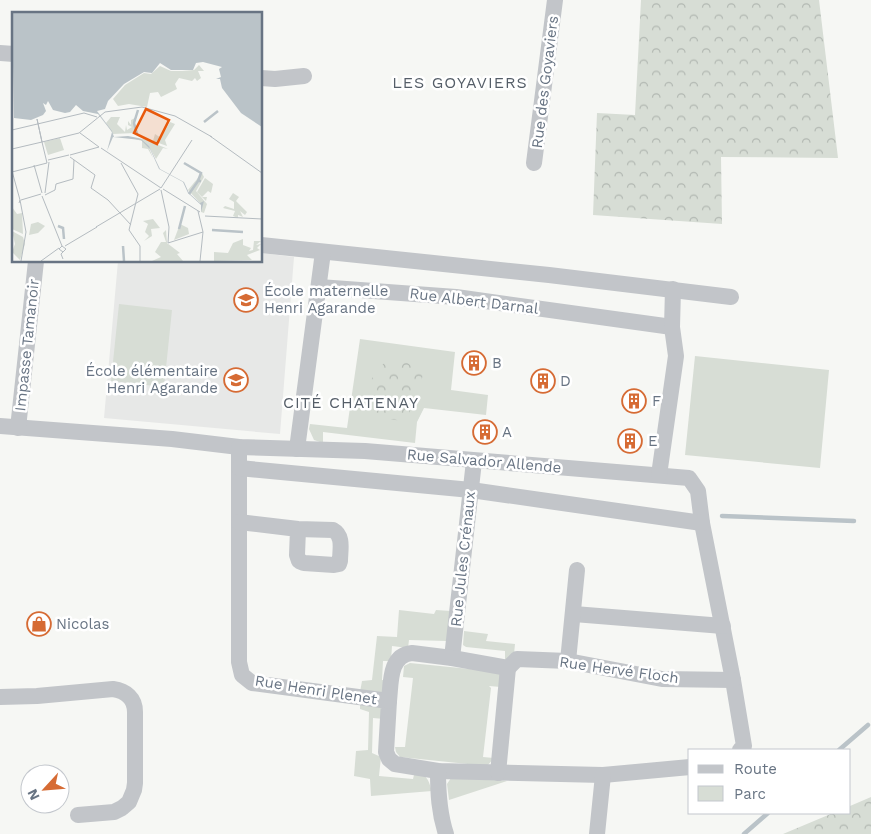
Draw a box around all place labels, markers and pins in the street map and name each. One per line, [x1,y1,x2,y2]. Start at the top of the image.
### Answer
place label: École maternelle Henri Agarande [264,282,388,317]
school or university icon: École maternelle Henri Agarande [233,287,259,313]
building icon: B [461,350,487,376]
place label: B [492,354,502,372]
place label: École élémentaire Henri Agarande [86,362,218,397]
school or university icon: École élémentaire Henri Agarande [223,367,249,393]
building icon: D [530,368,556,394]
place label: D [560,372,571,390]
building icon: F [621,388,647,414]
place label: F [652,392,661,410]
building icon: A [472,419,498,445]
place label: A [502,423,512,441]
building icon: E [617,428,643,454]
place label: E [648,432,658,450]
shop icon: Nicolas [26,611,52,637]
place label: Nicolas [56,615,109,633]

